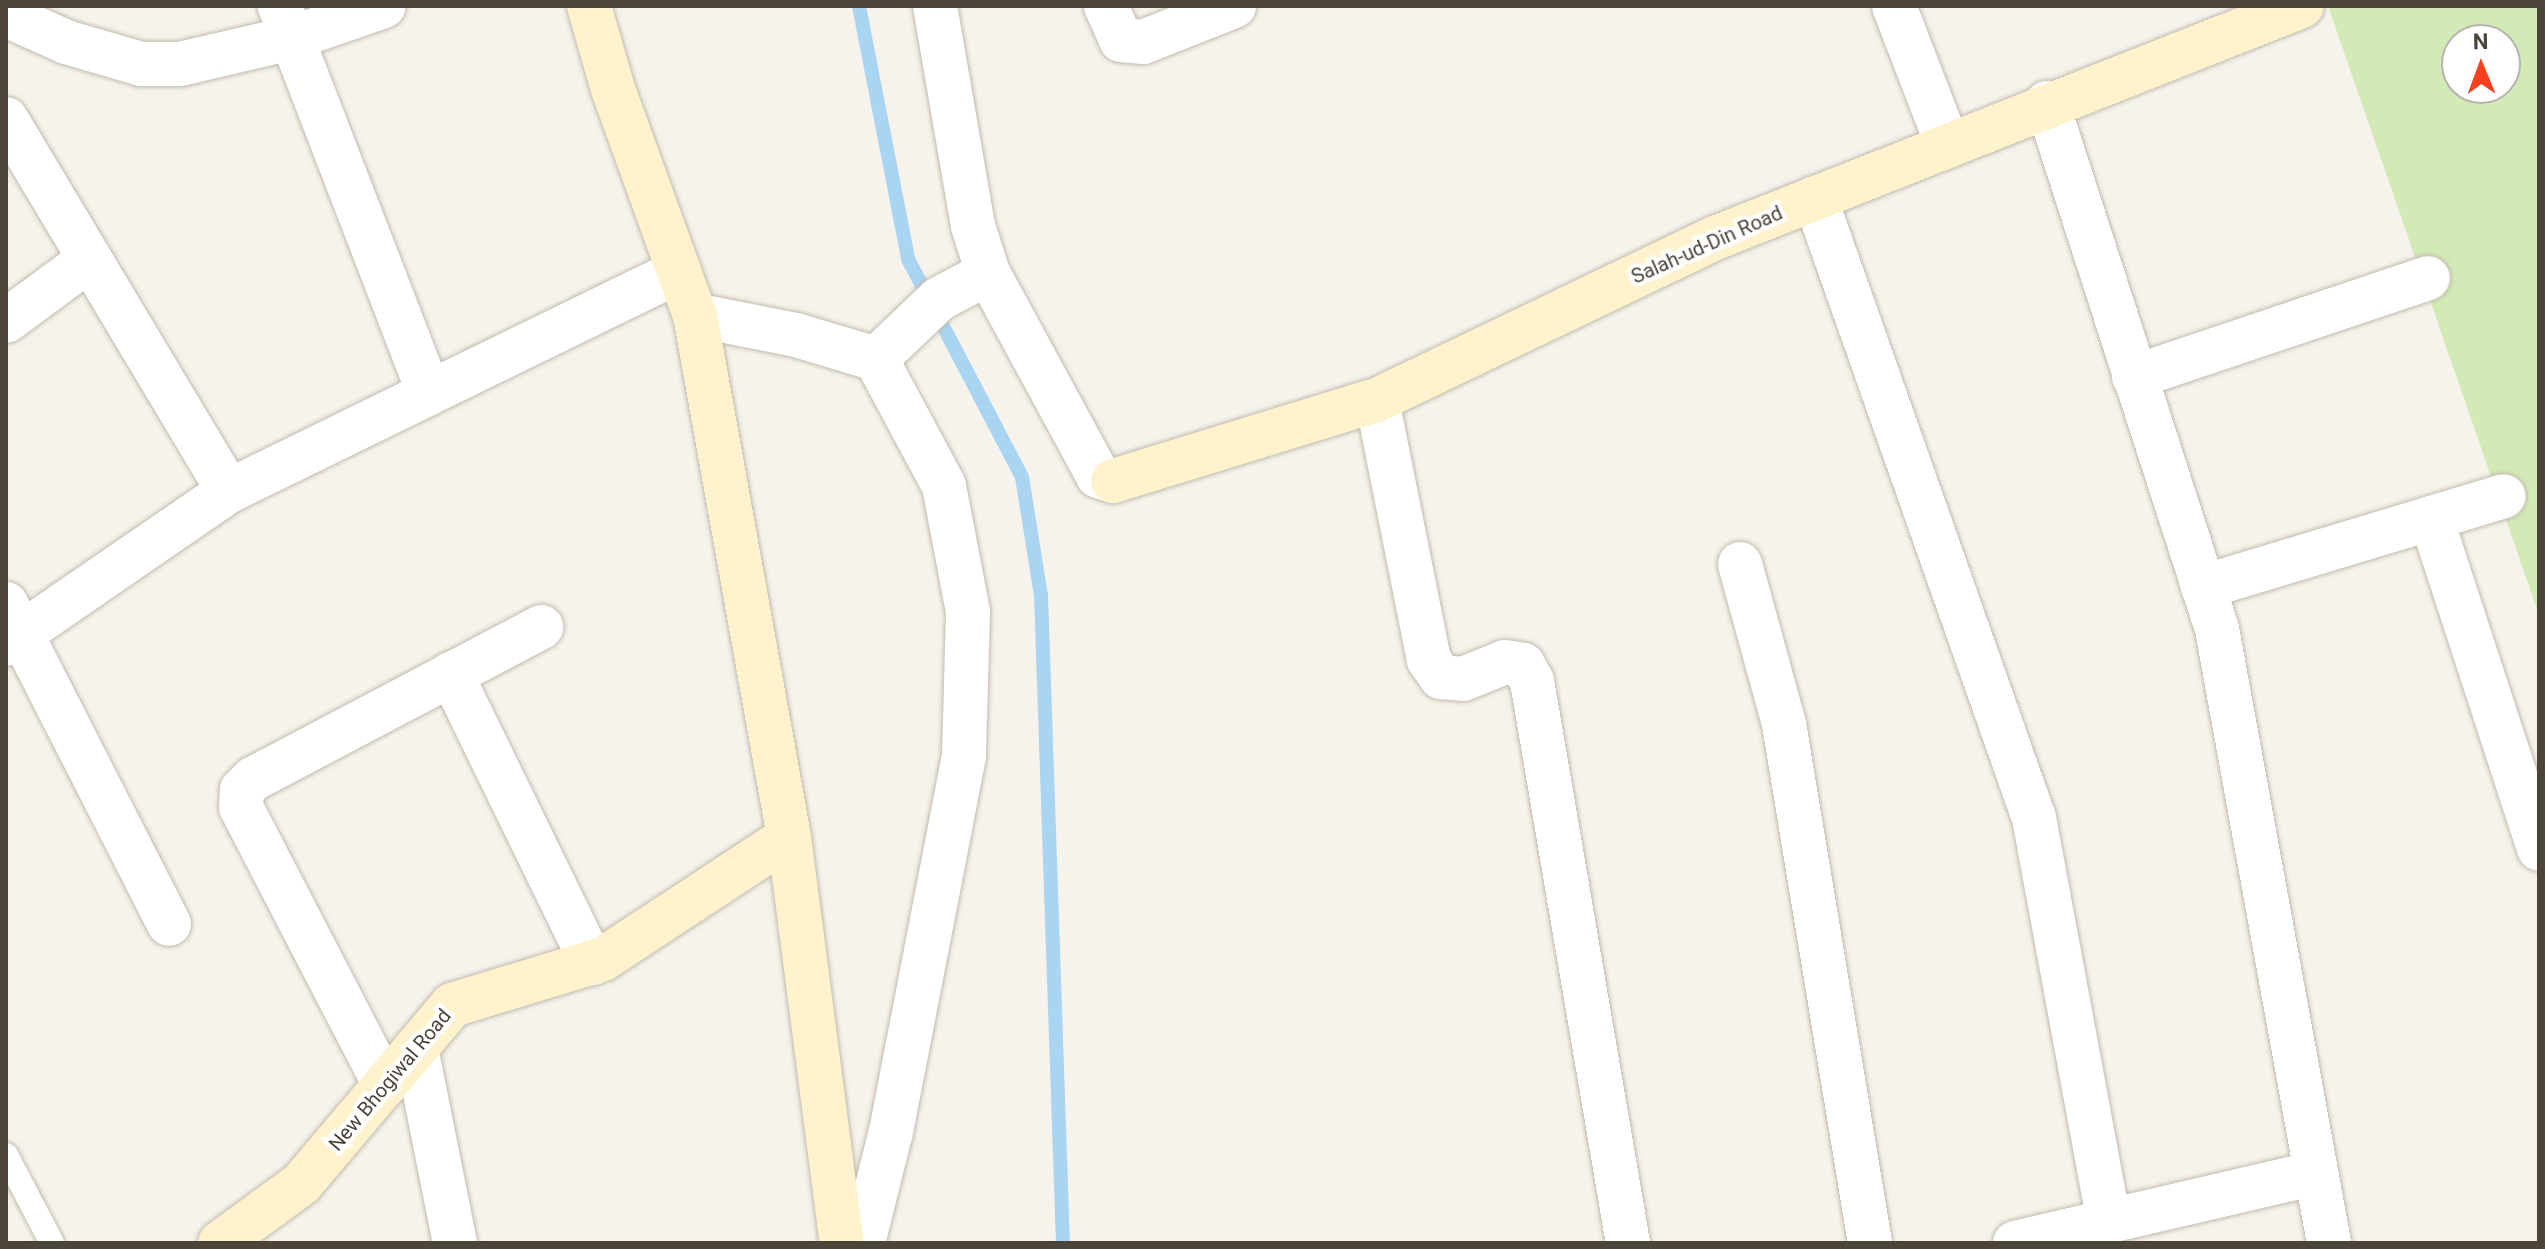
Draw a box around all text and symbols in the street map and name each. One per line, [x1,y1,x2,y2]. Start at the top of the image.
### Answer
north arrow [2441,24,2521,104]
text: N [2473,29,2489,54]
street label: Salah-ud-Din Road [1628,201,1786,289]
street label: New Bhogiwal Road [324,1004,456,1156]

